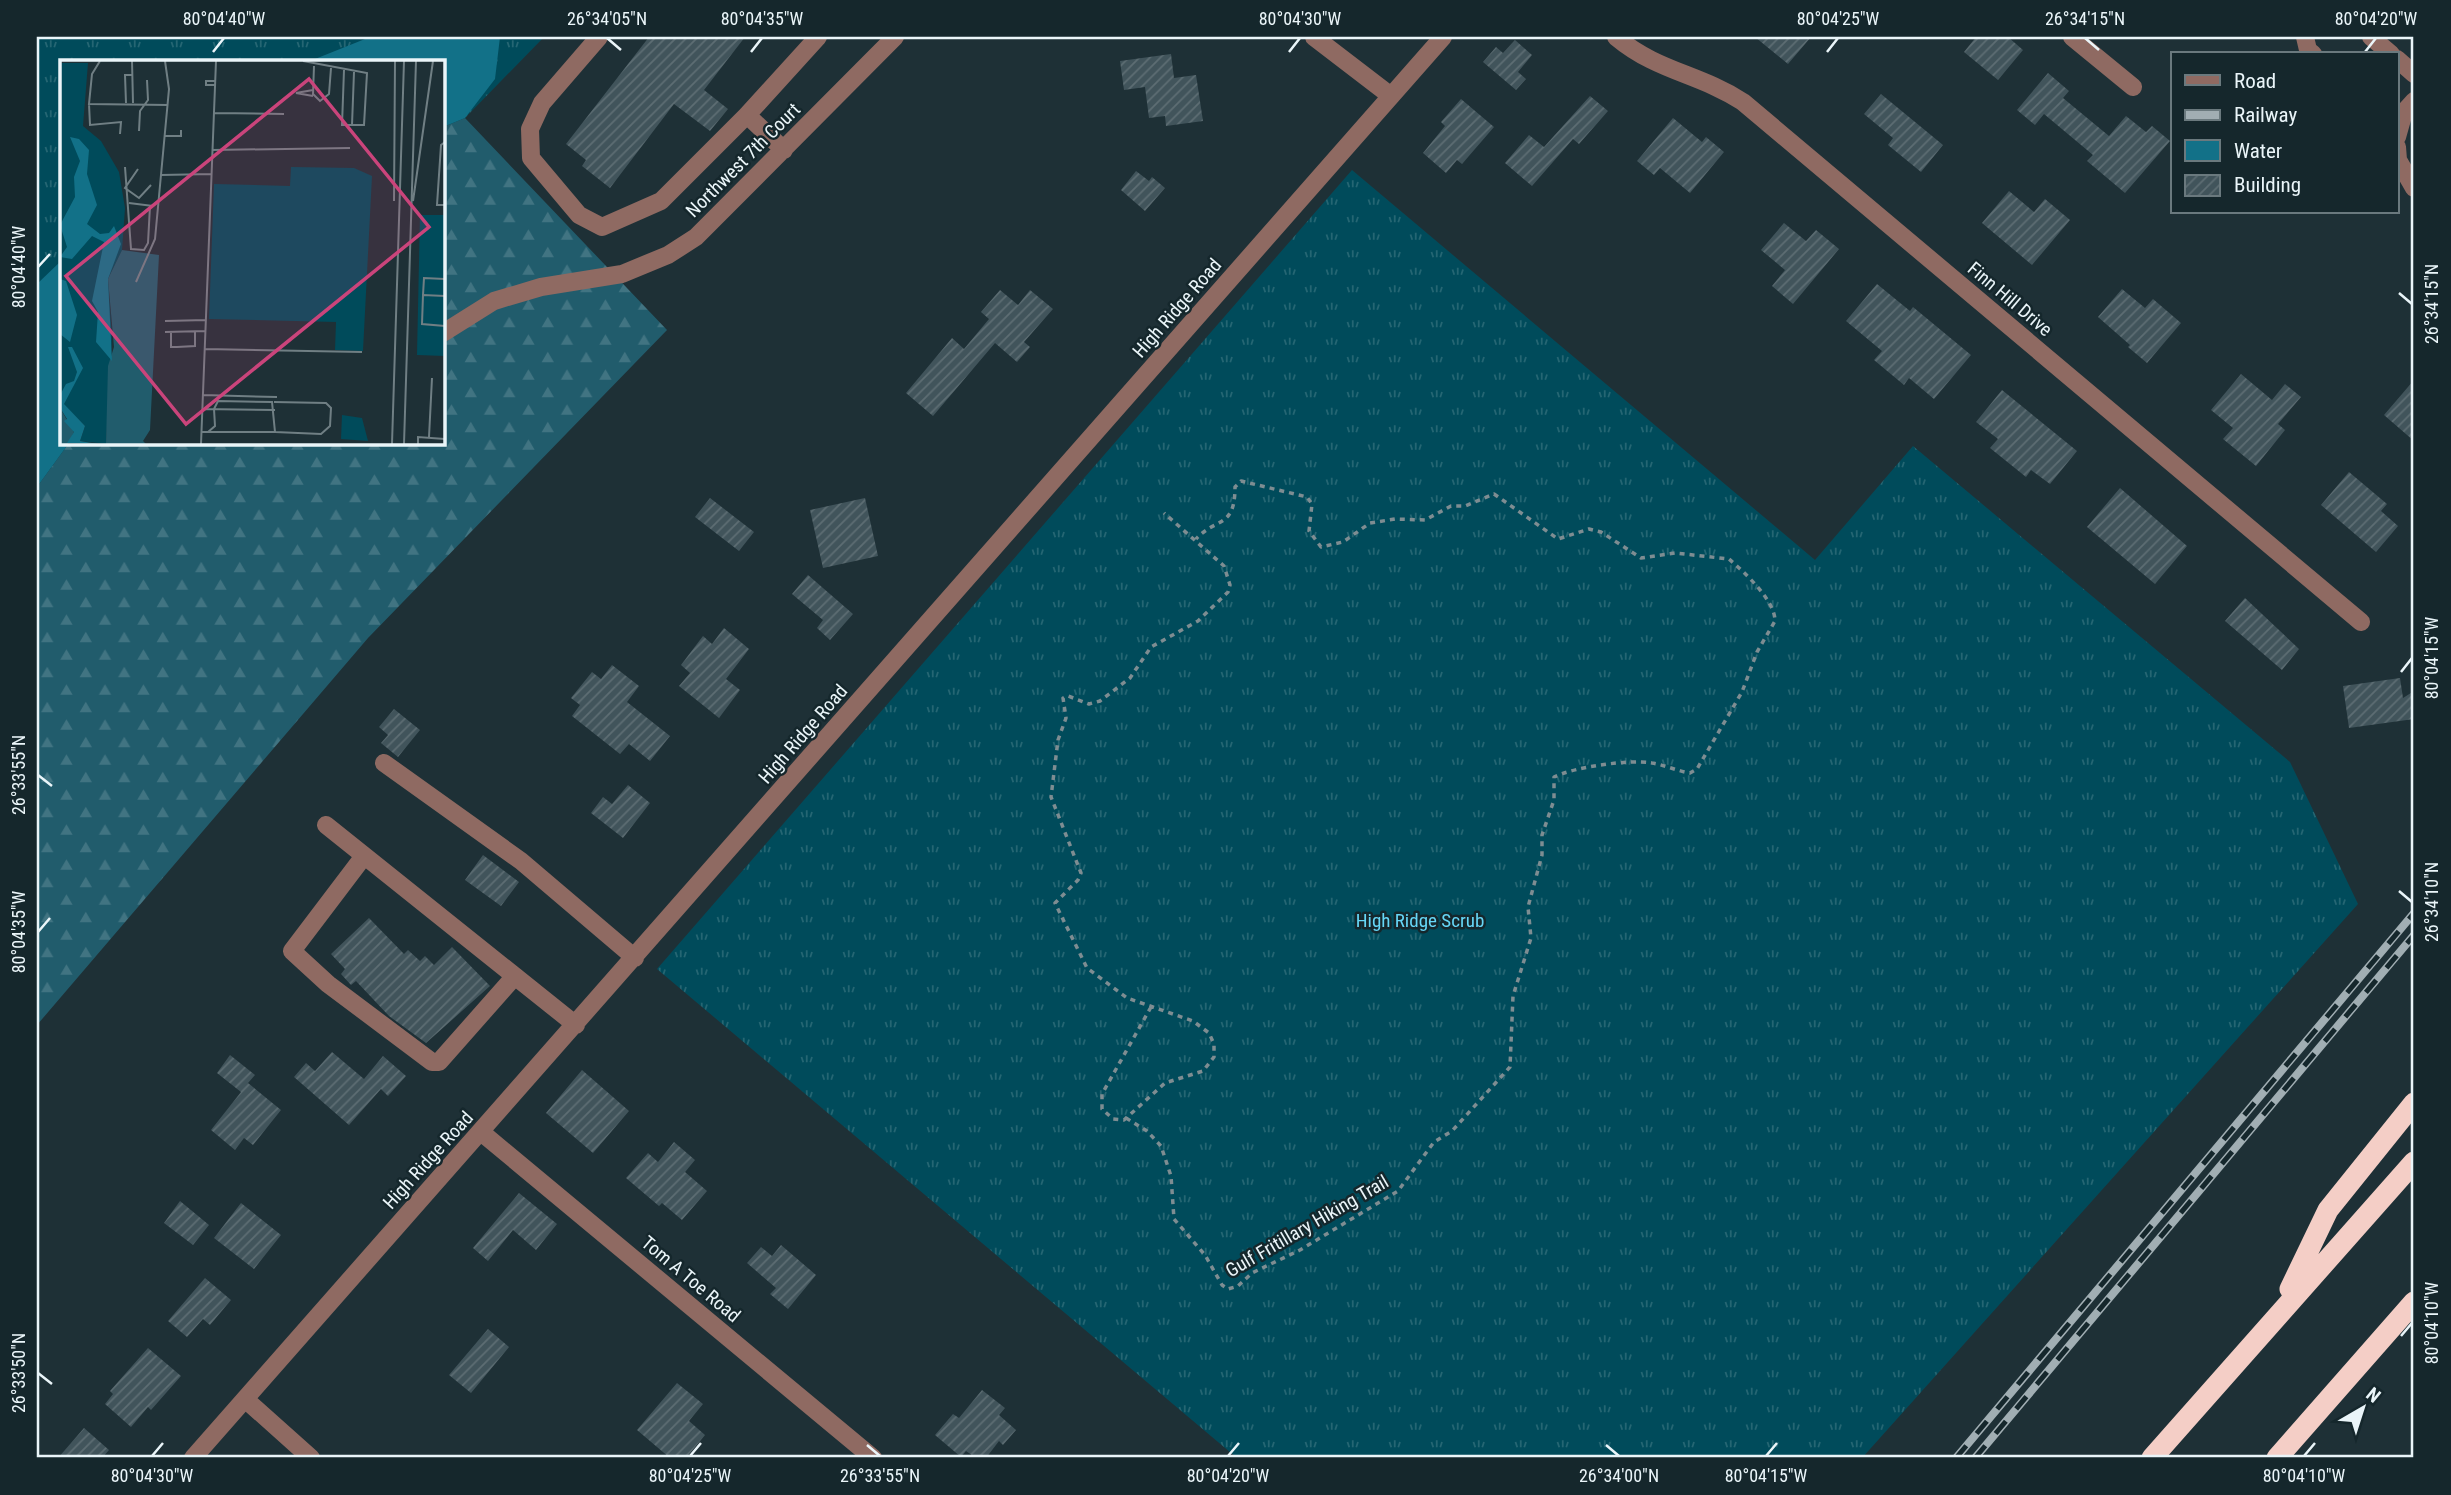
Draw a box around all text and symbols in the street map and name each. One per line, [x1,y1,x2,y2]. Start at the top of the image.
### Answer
text: 80°04'40"W [183,8,266,29]
text: 26°34'05"N [567,8,647,29]
text: 80°04'35"W [721,8,804,29]
text: 80°04'30"W [1259,8,1342,29]
text: 80°04'25"W [1797,8,1880,29]
text: 26°34'15"N [2045,8,2125,29]
text: 80°04'20"W [2335,8,2418,29]
legend [2171,52,2398,214]
inset map [60,60,444,444]
text: Road [2234,69,2276,93]
street label: Northwest 7th Court [681,98,805,222]
text: Railway [2234,103,2297,127]
text: Water [2234,139,2282,163]
text: Building [2234,173,2301,197]
text: 80°04'40"W [8,225,29,308]
street label: High Ridge Road [1128,254,1226,362]
street label: Finn Hill Drive [1963,257,2057,341]
text: 26°34'15"N [2421,264,2442,344]
text: 80°04'15"W [2421,616,2442,699]
street label: High Ridge Road [754,680,852,788]
text: 26°33'55"N [8,735,29,815]
text: 26°34'10"N [2421,862,2442,942]
text: 80°04'35"W [8,890,29,973]
park label: High Ridge Scrub [1356,909,1484,932]
street label: High Ridge Road [378,1106,478,1214]
street label: Gulf Fritillary Hiking Trail [1221,1170,1393,1282]
street label: Tom A Toe Road [637,1231,745,1327]
text: 80°04'10"W [2421,1281,2442,1364]
text: 26°33'50"N [8,1333,29,1413]
north arrow [2328,1372,2398,1442]
text: N [2362,1383,2385,1408]
text: 80°04'30"W [111,1465,194,1486]
text: 80°04'25"W [649,1465,732,1486]
text: 26°33'55"N [840,1465,920,1486]
text: 80°04'20"W [1187,1465,1270,1486]
text: 26°34'00"N [1579,1465,1659,1486]
text: 80°04'15"W [1725,1465,1808,1486]
text: 80°04'10"W [2263,1465,2346,1486]

